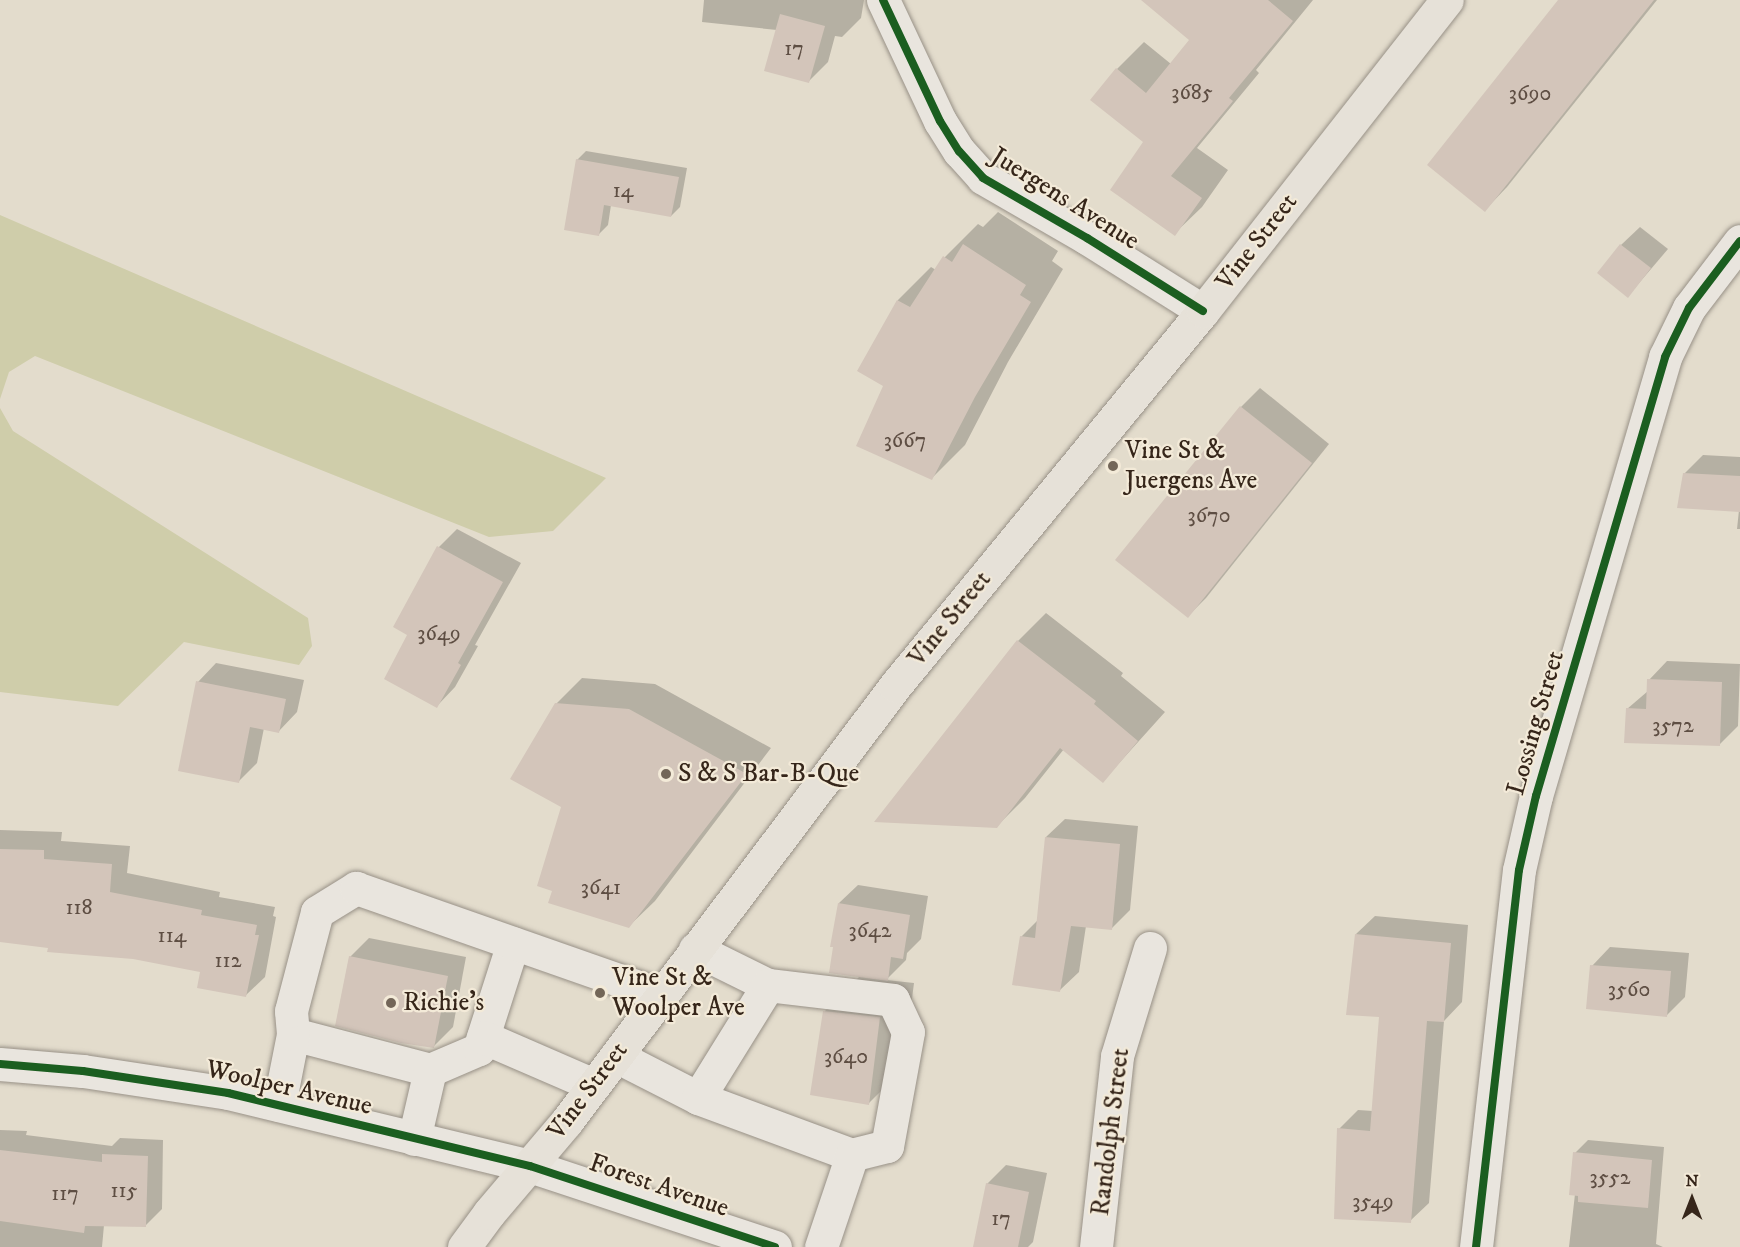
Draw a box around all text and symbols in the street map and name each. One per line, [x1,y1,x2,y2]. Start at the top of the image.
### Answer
house number: 17 [784,36,804,62]
house number: 3685 [1171,80,1213,106]
house number: 3690 [1509,81,1551,107]
street label: Juergens Avenue [985,141,1145,257]
house number: 14 [613,178,633,204]
street label: Vine Street [1210,187,1304,297]
house number: 3667 [884,428,926,454]
place label: Vine St & Juergens Ave [1125,435,1257,496]
marker: Vine St & Juergens Ave [1106,459,1120,473]
house number: 3670 [1187,503,1231,529]
street label: Vine Street [902,565,998,673]
house number: 3649 [417,621,461,647]
street label: Lossing Street [1501,647,1571,799]
house number: 3572 [1652,713,1694,739]
place label: S & S Bar-B-Que [678,758,859,790]
marker: S & S Bar-B-Que [659,767,673,781]
house number: 3641 [581,875,621,901]
house number: 118 [65,895,93,921]
house number: 3642 [848,918,892,944]
house number: 114 [158,923,186,949]
house number: 112 [215,948,241,974]
place label: Vine St & Woolper Ave [612,962,745,1024]
house number: 3560 [1608,977,1650,1003]
marker: Vine St & Woolper Ave [593,986,607,1000]
place label: Richie’s [403,987,484,1019]
marker: Richie’s [384,996,398,1010]
street label: Vine Street [541,1036,635,1146]
house number: 3640 [824,1044,868,1070]
street label: Randolph Street [1085,1046,1137,1218]
street label: Woolper Avenue [203,1054,375,1122]
street label: Forest Avenue [585,1148,733,1224]
house number: 3552 [1590,1165,1630,1191]
north arrow [1662,1169,1722,1229]
text: N [1685,1171,1699,1191]
house number: 115 [111,1178,137,1204]
house number: 117 [51,1181,79,1207]
house number: 3549 [1352,1189,1394,1215]
house number: 17 [991,1206,1011,1232]

